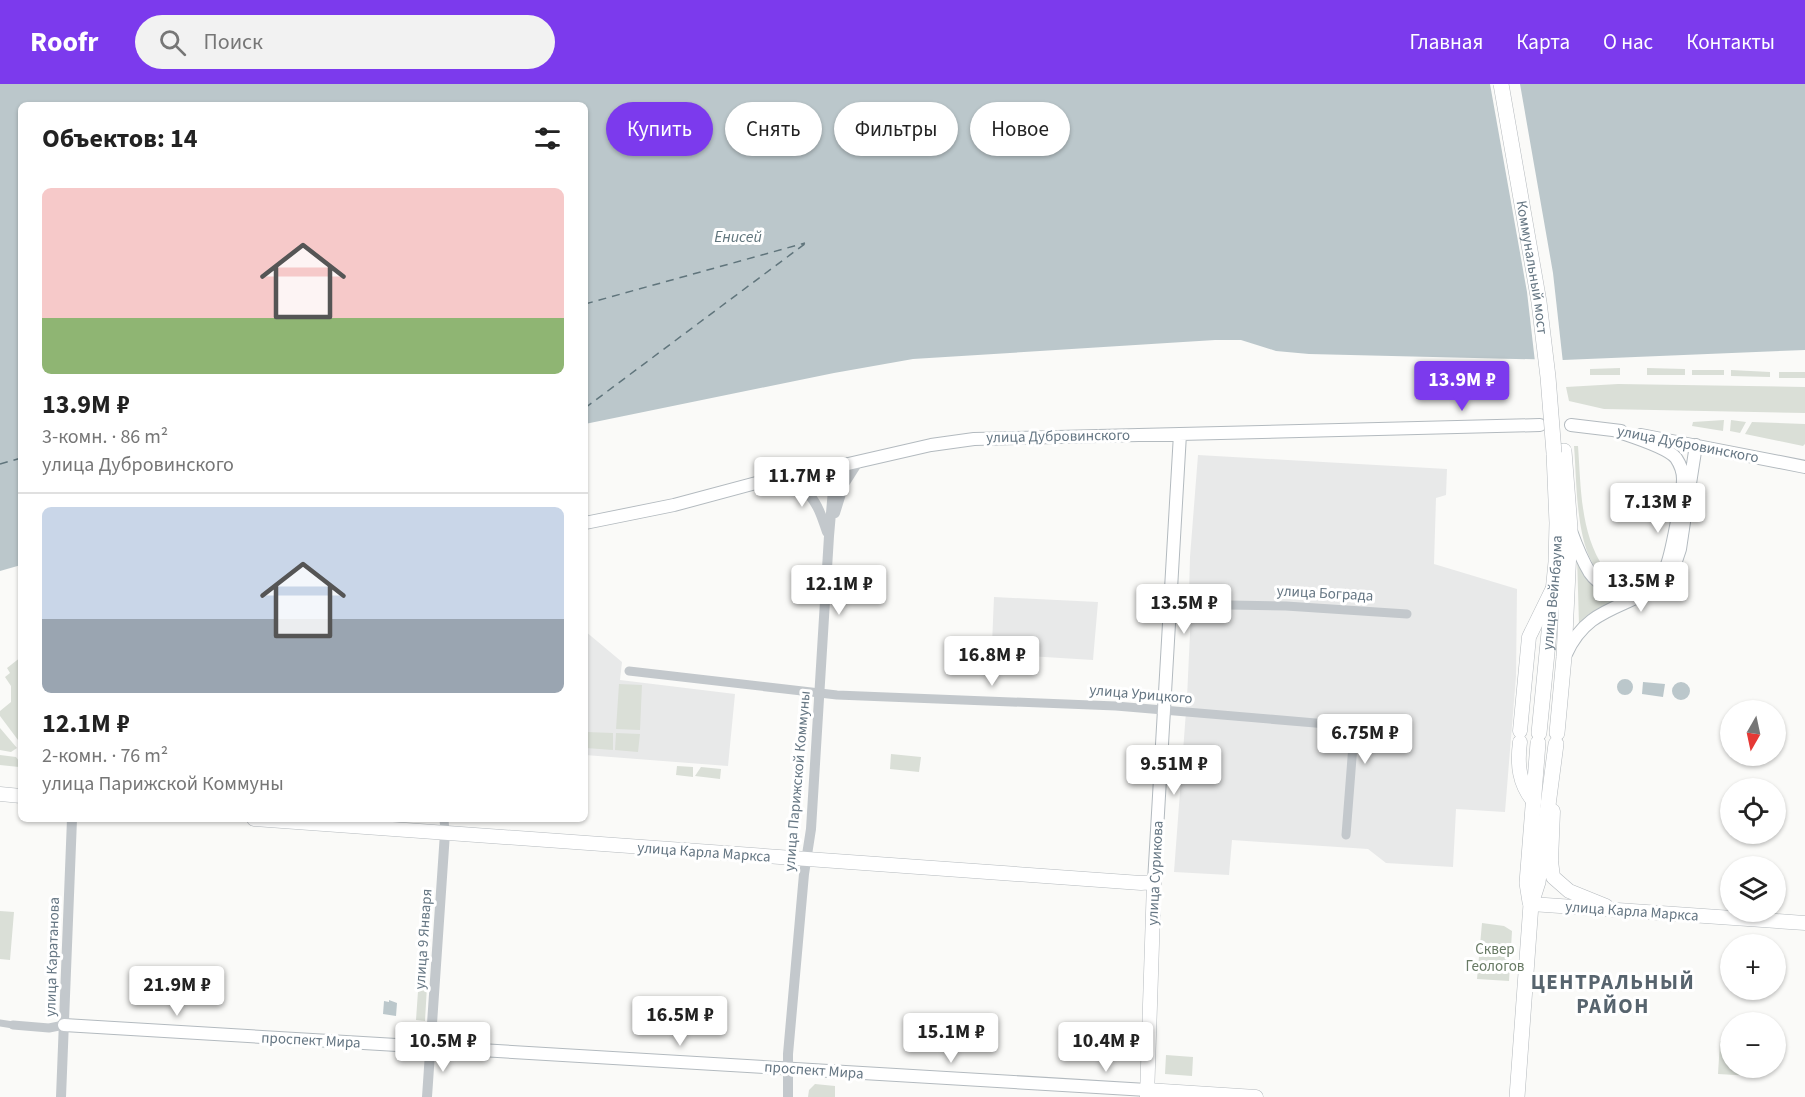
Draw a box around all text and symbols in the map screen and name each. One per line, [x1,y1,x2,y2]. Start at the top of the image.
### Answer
search box [135,15,555,69]
text: Roofr [30,22,99,62]
icon: search [156,26,189,59]
text: Поиск [204,26,263,58]
text: Главная [1410,27,1483,57]
text: Карта [1516,27,1570,57]
text: О нас [1603,27,1653,57]
text: Контакты [1686,27,1775,57]
chip: Купить [606,102,713,156]
chip: Снять [725,102,822,156]
chip: Фильтры [834,102,958,156]
chip: Новое [970,102,1070,156]
text: Объектов: 14 [42,120,198,157]
icon: filters [531,122,564,155]
street label: Коммунальный мост [1510,199,1553,336]
water label: Енисей [714,226,762,248]
icon: home [249,227,357,335]
pin: 13.9M ₽ [1407,361,1517,412]
text: 13.9M ₽ [1428,366,1496,394]
text: 13.9M ₽ [42,386,130,423]
street label: улица Дубровинского [1615,420,1761,469]
text: 3-комн. · 86 m² [42,423,168,451]
street label: улица Дубровинского [986,425,1130,448]
text: улица Дубровинского [42,451,234,479]
pin: 11.7M ₽ [747,457,857,508]
text: 11.7M ₽ [768,462,836,490]
pin: 7.13M ₽ [1603,483,1713,534]
text: 7.13M ₽ [1624,488,1692,516]
street label: улица Вейнбаума [1537,535,1568,651]
icon: home [249,546,357,654]
pin: 13.5M ₽ [1586,562,1696,613]
pin: 12.1M ₽ [784,565,894,616]
text: 13.5M ₽ [1607,567,1675,595]
text: 12.1M ₽ [805,570,873,598]
street label: улица Бограда [1276,580,1374,607]
pin: 13.5M ₽ [1129,584,1239,635]
text: 13.5M ₽ [1150,589,1218,617]
pin: 16.8M ₽ [937,636,1047,687]
text: 16.8M ₽ [958,641,1026,669]
street label: улица Урицкого [1088,680,1194,709]
street label: улица Парижской Коммуны [779,690,816,872]
north arrow [1720,700,1786,766]
map controls [1720,700,1786,1078]
text: 12.1M ₽ [42,705,130,742]
pin: 6.75M ₽ [1310,714,1420,765]
text: 6.75M ₽ [1331,719,1399,747]
text: 2-комн. · 76 m² [42,742,168,770]
pin: 9.51M ₽ [1119,745,1229,796]
text: 9.51M ₽ [1140,750,1208,778]
text: улица Парижской Коммуны [42,770,284,798]
button: locate [1720,778,1786,844]
street label: улица Сурикова [1142,820,1169,926]
street label: улица Карла Маркса [637,837,771,868]
button: layers [1720,856,1786,922]
street label: улица 9 Января [409,888,438,990]
street label: улица Карла Маркса [1565,896,1699,927]
street label: улица Каратанова [40,897,65,1017]
button: + [1720,934,1786,1000]
park label: Сквер Геологов [1466,939,1525,977]
pin: 21.9M ₽ [122,966,232,1017]
district label: ЦЕНТРАЛЬНЫЙ РАЙОН [1531,967,1695,1021]
text: 21.9M ₽ [143,971,211,999]
pin: 16.5M ₽ [625,996,735,1047]
text: 16.5M ₽ [646,1001,714,1029]
button: − [1720,1012,1786,1078]
pin: 15.1M ₽ [896,1013,1006,1064]
text: 15.1M ₽ [917,1018,985,1046]
pin: 10.5M ₽ [388,1022,498,1073]
pin: 10.4M ₽ [1051,1022,1161,1073]
street label: проспект Мира [261,1027,361,1054]
text: 10.5M ₽ [409,1027,477,1055]
text: 10.4M ₽ [1072,1027,1140,1055]
street label: проспект Мира [764,1057,864,1084]

